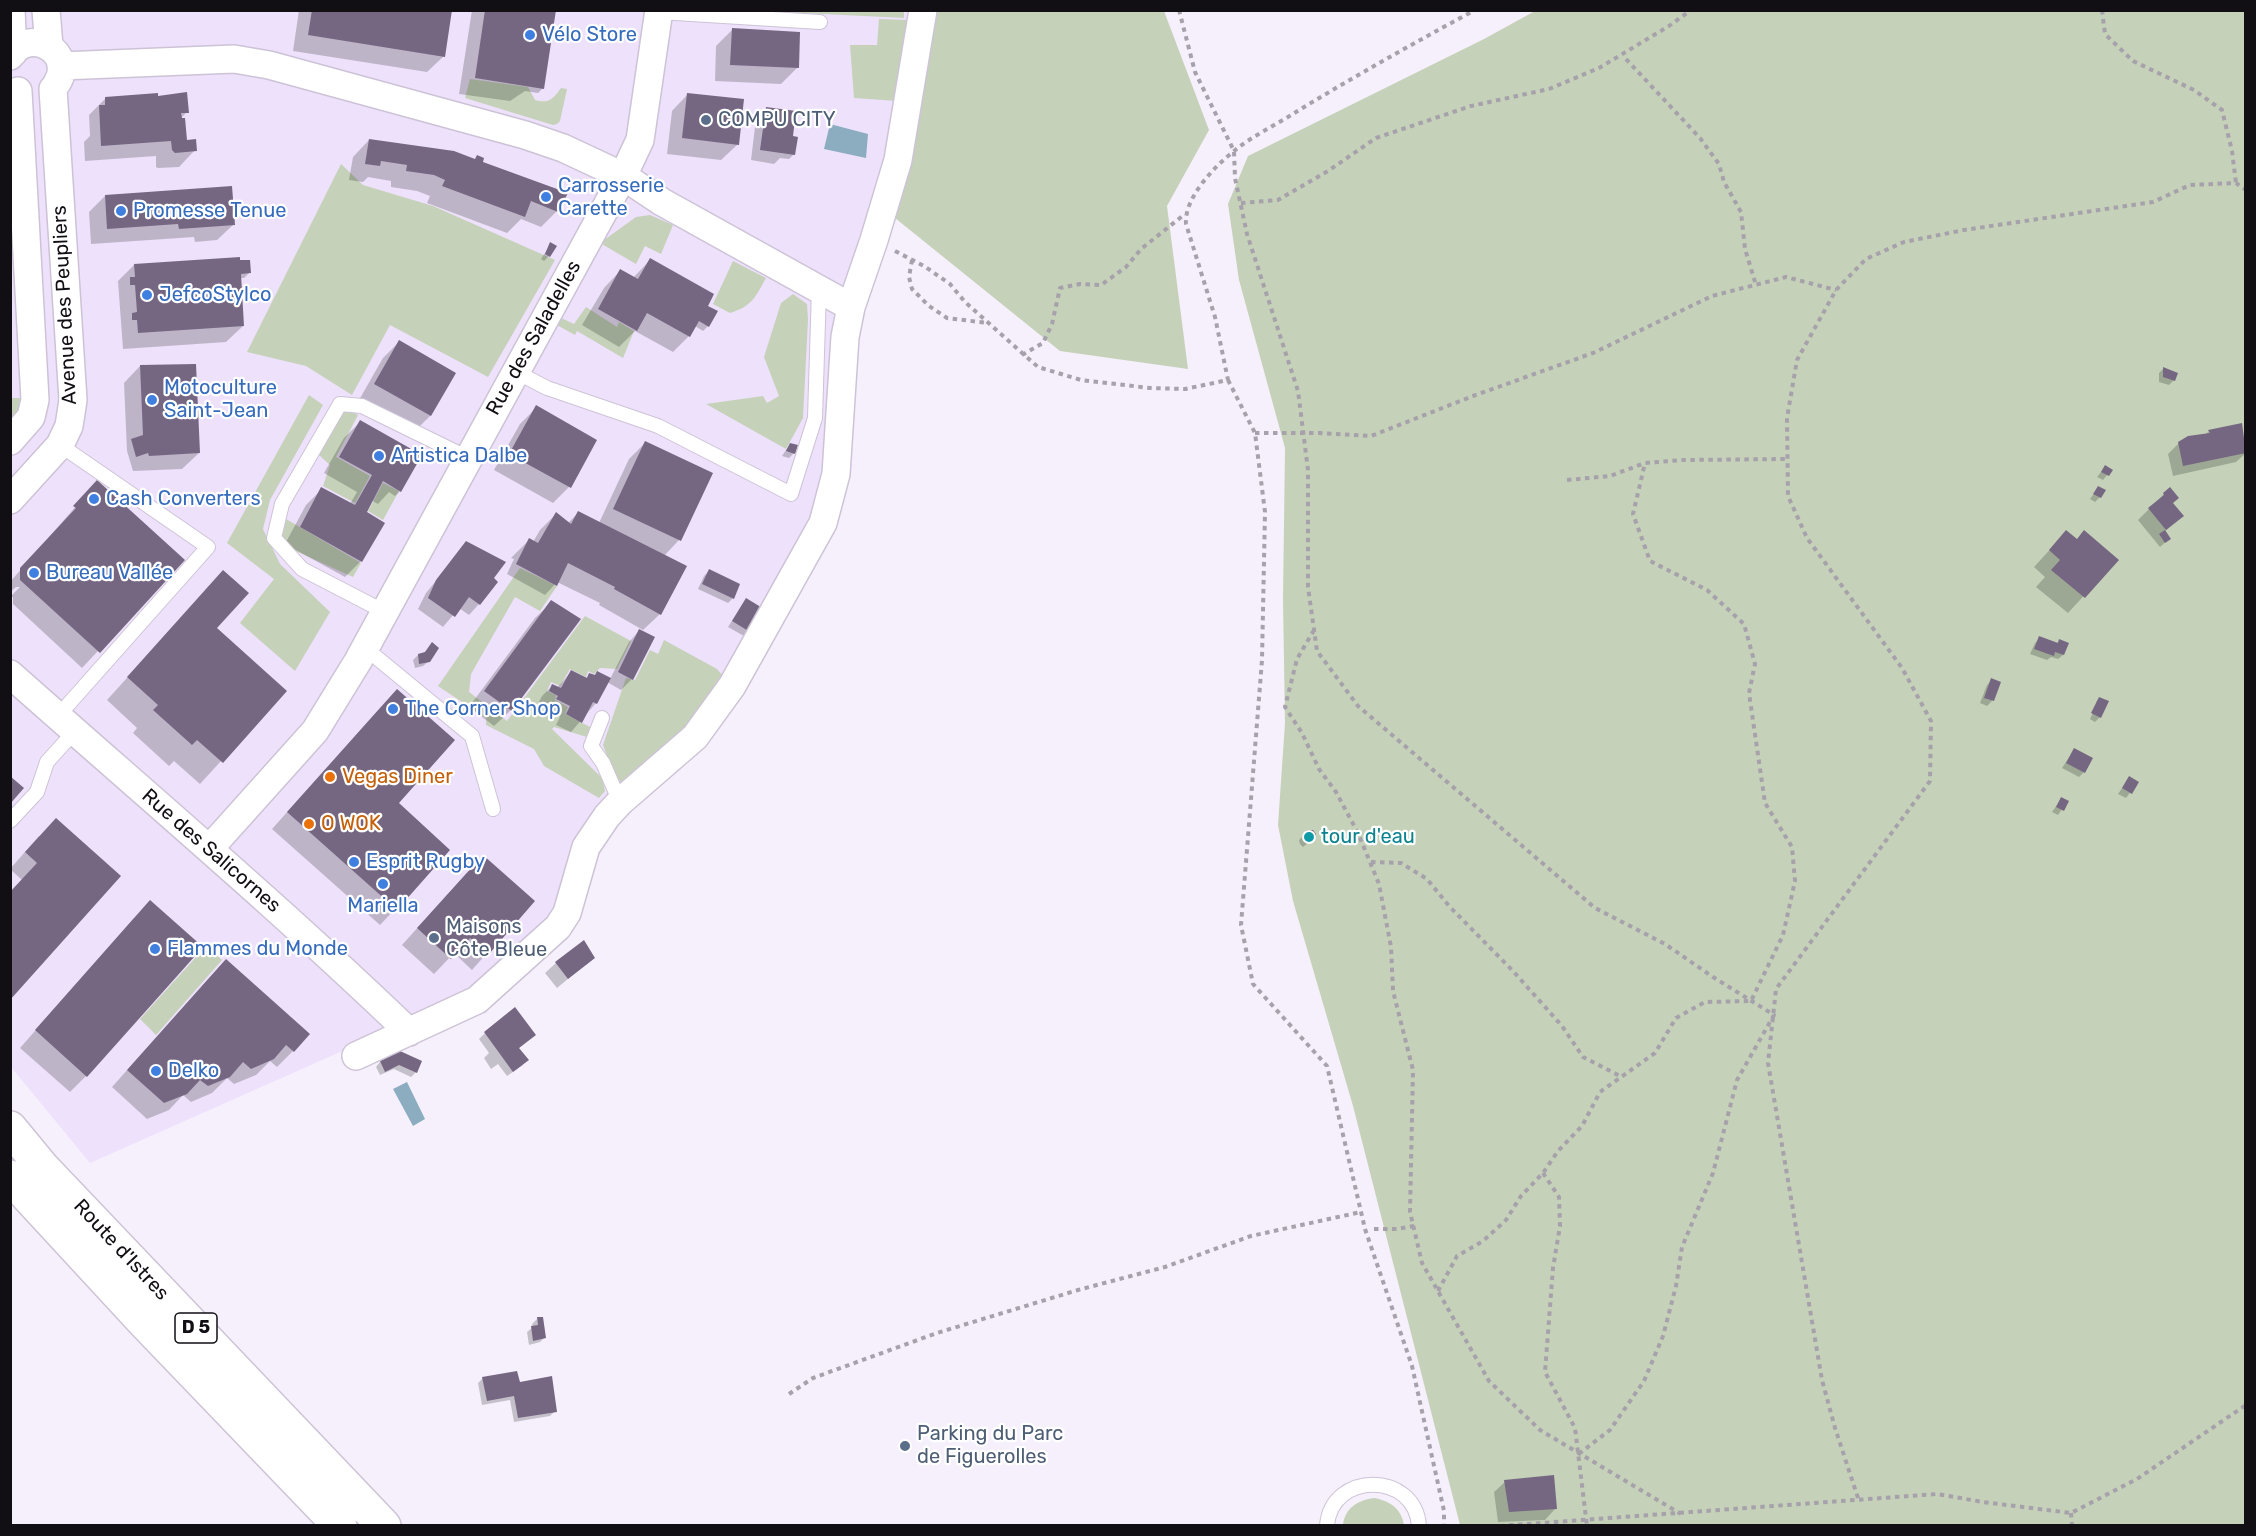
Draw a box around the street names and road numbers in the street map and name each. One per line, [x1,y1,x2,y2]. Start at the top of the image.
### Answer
street label: Avenue des Peupliers [48,205,82,405]
street label: Rue des Saladelles [482,257,586,419]
street label: Rue des Salicornes [137,784,285,918]
street label: Route d'Istres [68,1195,174,1305]
road number: D 5 [175,1313,217,1343]

